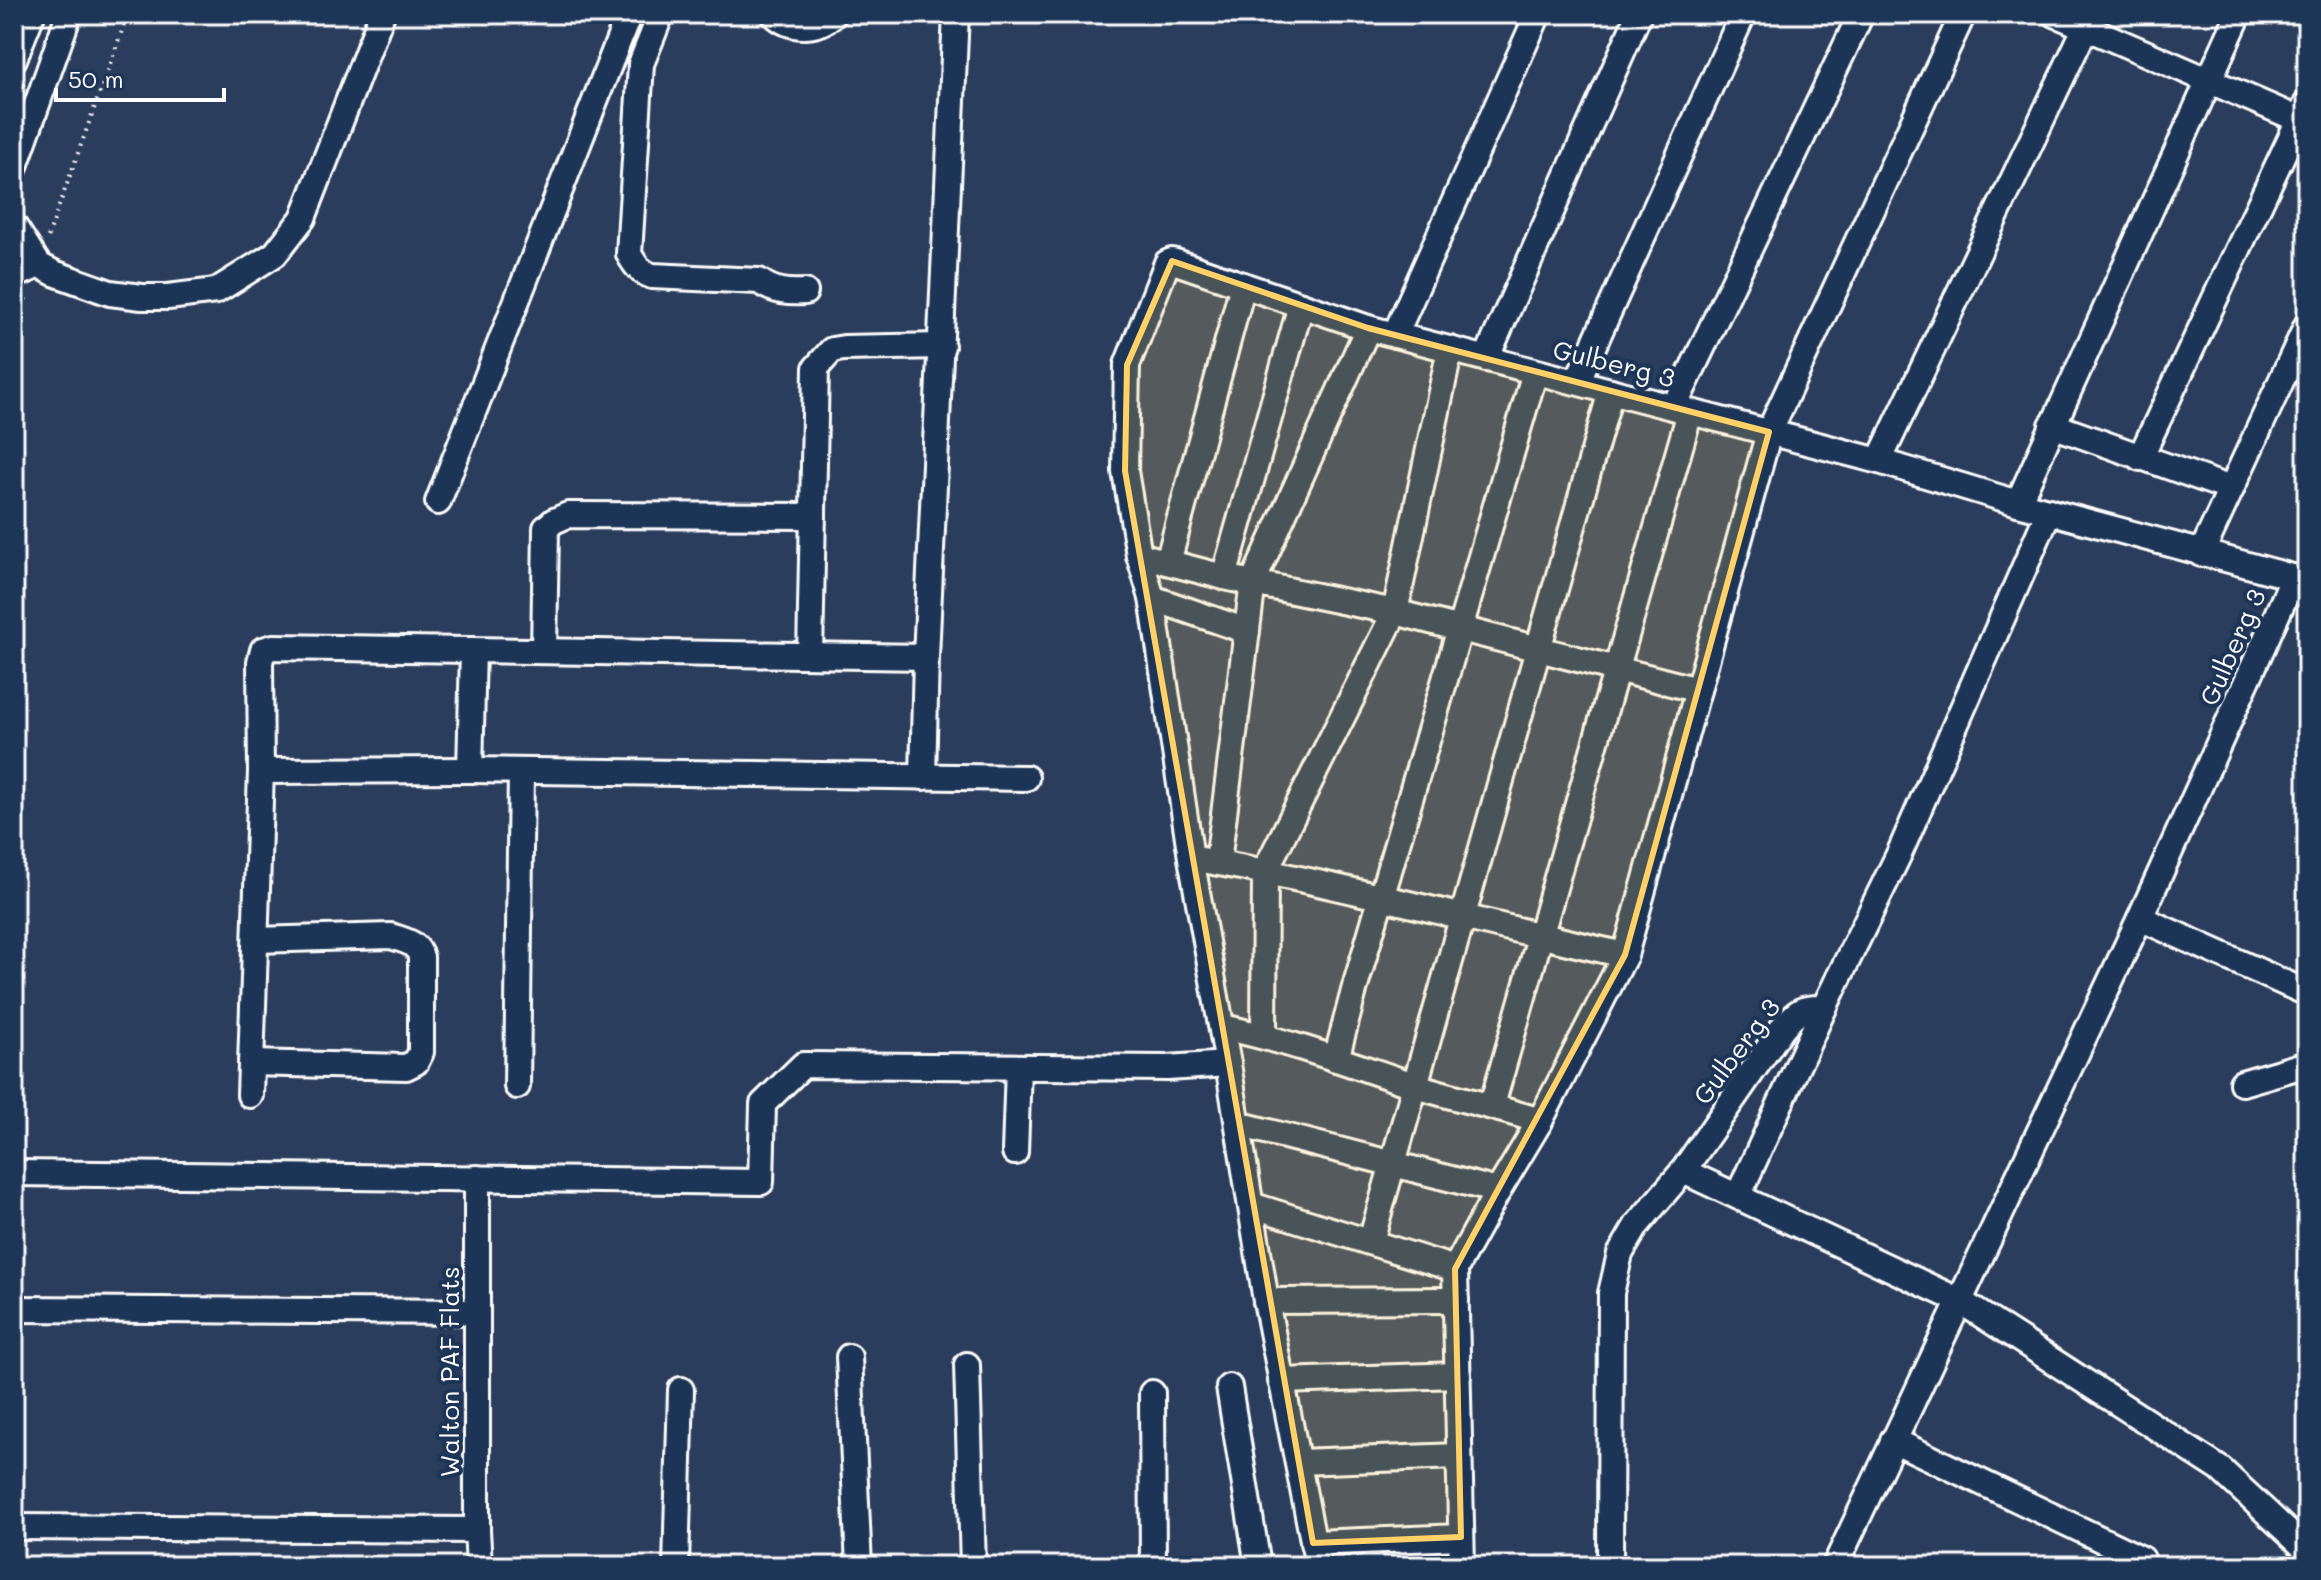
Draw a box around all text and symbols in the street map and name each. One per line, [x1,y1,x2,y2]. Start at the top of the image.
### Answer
scale bar [56,52,224,102]
text: 50 m [68,63,124,94]
street label: Gulberg 3 [1550,331,1678,395]
street label: Gulberg 3 [2191,583,2273,711]
street label: Gulberg 3 [1685,991,1787,1111]
street label: Walton PAF Flats [432,1266,466,1478]

